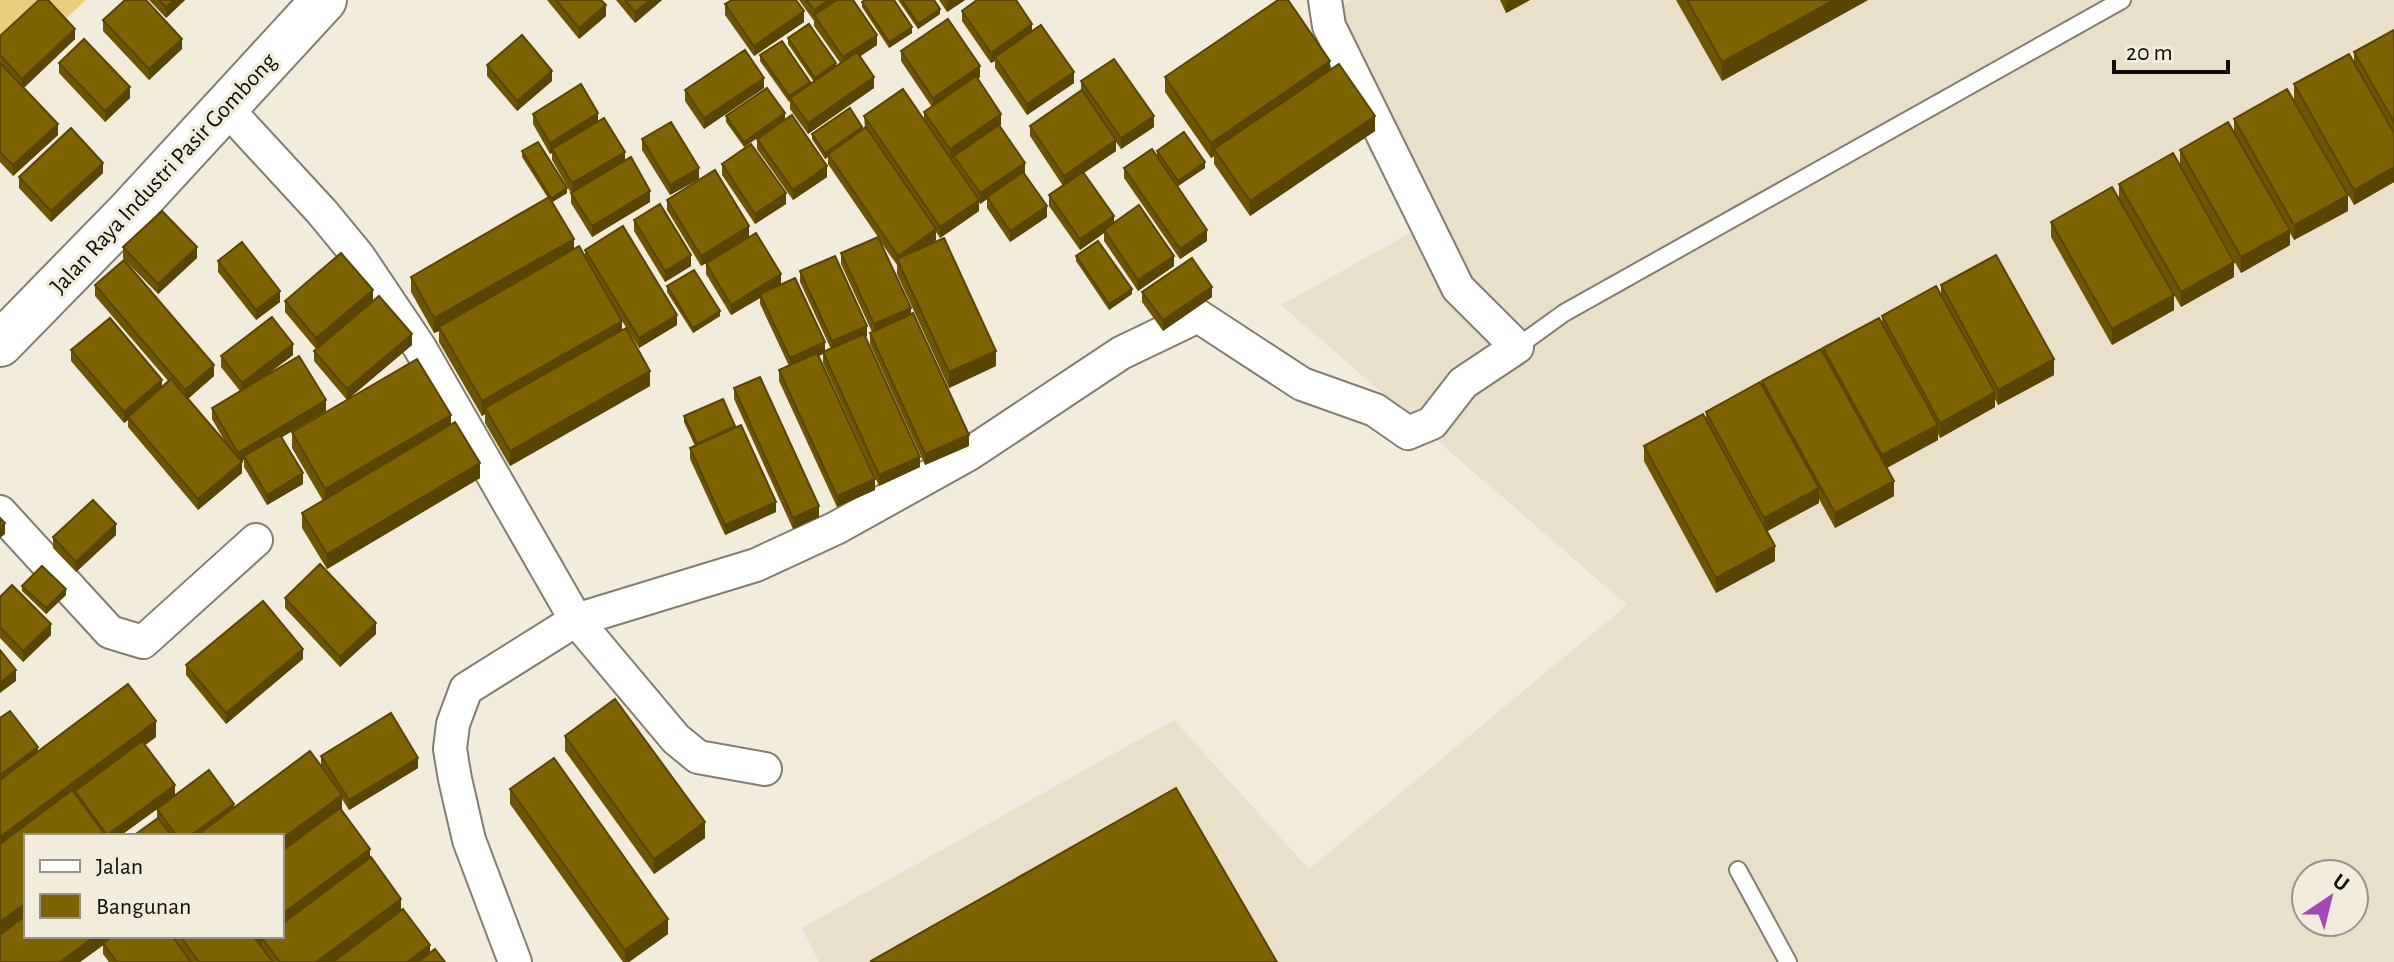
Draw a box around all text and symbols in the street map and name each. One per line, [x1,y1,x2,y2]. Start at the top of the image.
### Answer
scale bar [2114,24,2228,74]
text: 20 m [2126,41,2173,65]
street label: Jalan Raya Industri Pasir Gombong [46,49,281,299]
legend [24,834,284,938]
text: Jalan [96,855,143,879]
north arrow [2290,858,2370,938]
text: U [2329,869,2353,895]
text: Bangunan [96,895,191,919]

